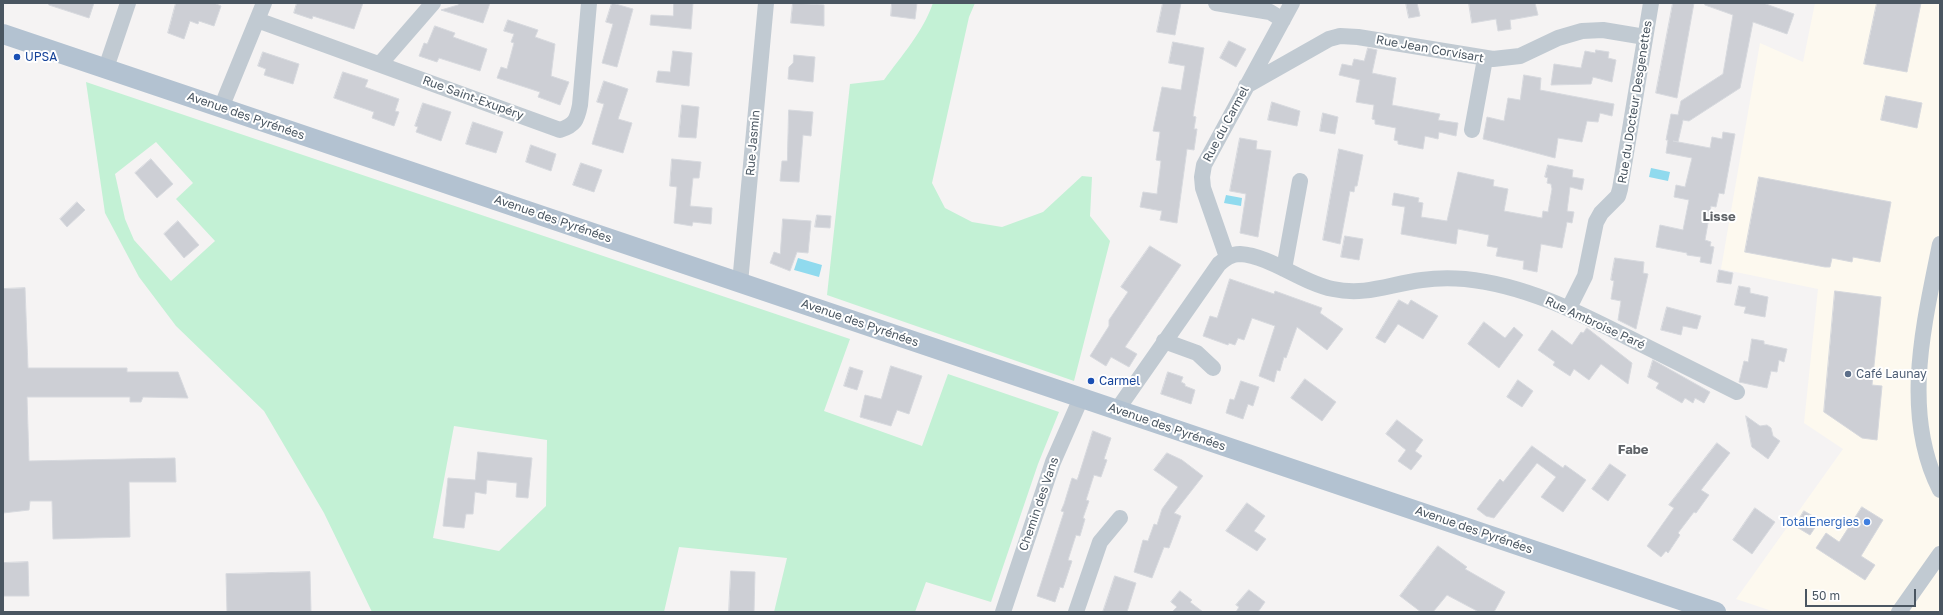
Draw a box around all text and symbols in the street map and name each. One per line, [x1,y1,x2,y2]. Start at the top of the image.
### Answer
street label: Rue du Docteur Desgenettes [1615,19,1655,185]
street label: Rue Jean Corvisart [1375,32,1485,66]
place label: UPSA [25,50,57,64]
marker: UPSA [12,52,22,62]
street label: Rue Saint-Exupéry [421,73,525,123]
street label: Rue du Carmel [1200,84,1252,164]
street label: Avenue des Pyrénées [185,89,307,143]
street label: Rue Jasmin [743,109,763,177]
street label: Avenue des Pyrénées [492,192,614,246]
district label: Lisse [1702,209,1736,225]
street label: Rue Ambroise Paré [1543,294,1647,352]
street label: Avenue des Pyrénées [799,296,921,350]
place label: Café Launay [1856,367,1927,381]
marker: Café Launay [1843,369,1853,379]
place label: Carmel [1099,374,1140,388]
marker: Carmel [1086,376,1096,386]
street label: Avenue des Pyrénées [1106,400,1228,454]
district label: Fabe [1618,442,1648,458]
street label: Chemin des Vans [1016,455,1062,553]
street label: Avenue des Pyrénées [1413,503,1535,557]
place label: TotalEnergies [1780,515,1859,529]
marker: TotalEnergies [1862,517,1872,527]
scale bar [1807,581,1918,607]
text: 50 m [1812,588,1840,603]

